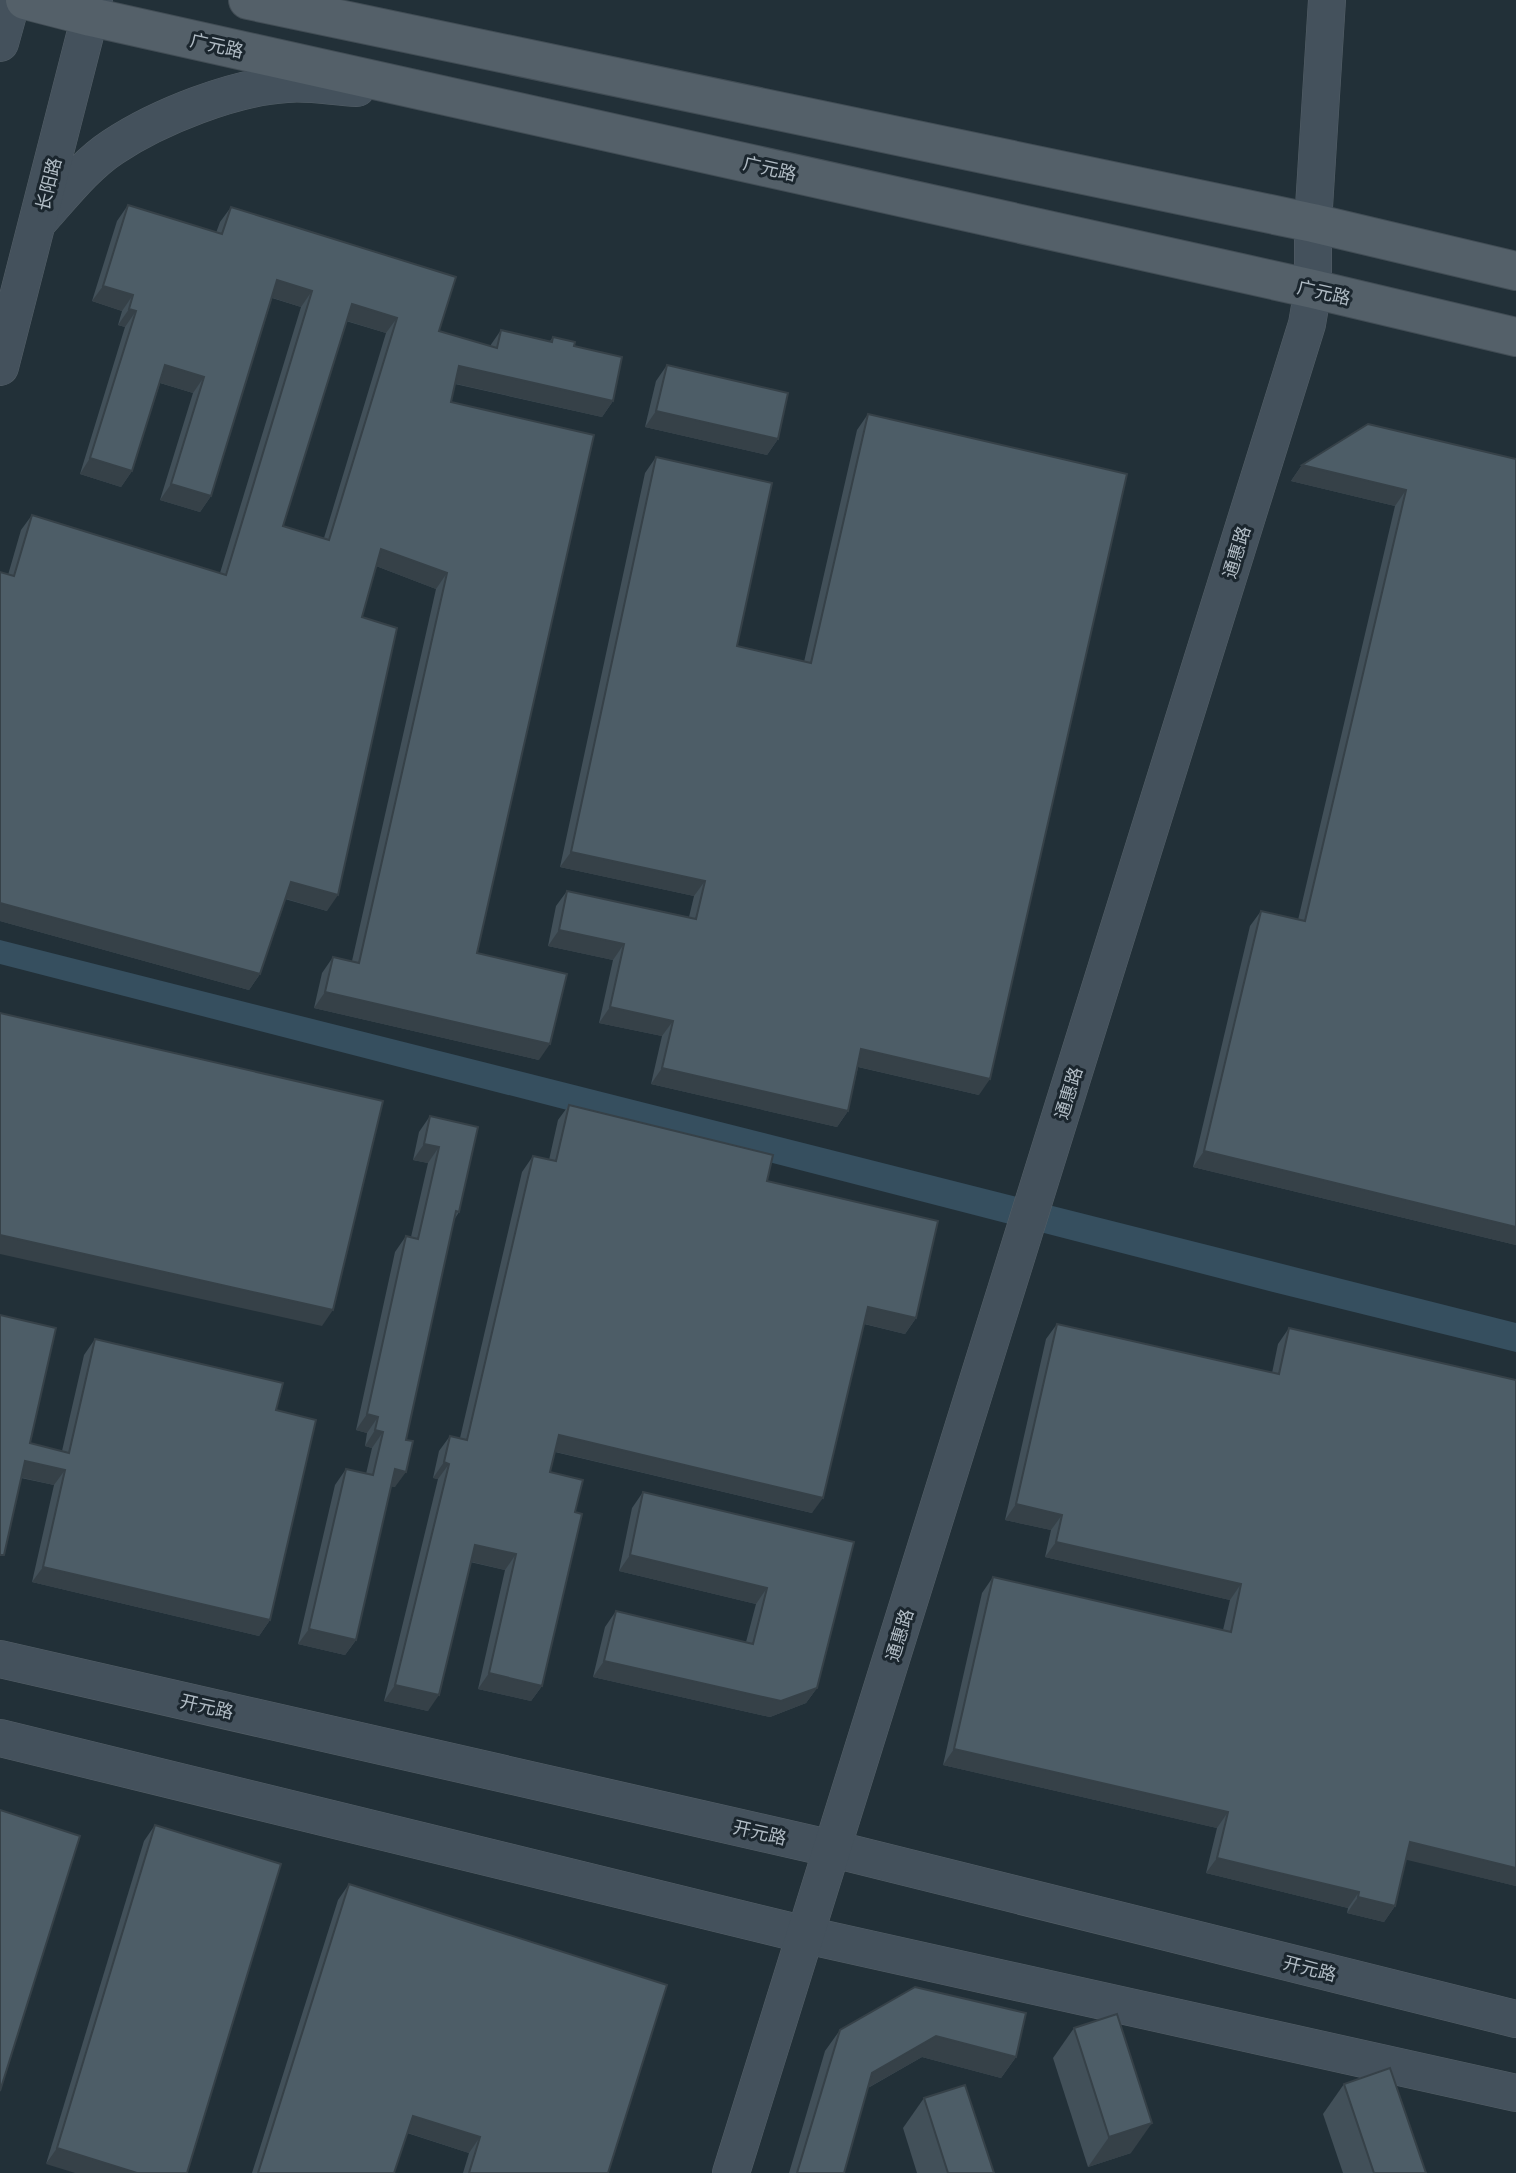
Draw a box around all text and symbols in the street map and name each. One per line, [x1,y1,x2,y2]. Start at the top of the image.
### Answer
street label: 广元路 [188,27,246,63]
street label: 广元路 [741,150,799,186]
street label: 长阳路 [30,155,66,213]
street label: 广元路 [1295,274,1353,310]
street label: 通惠路 [1217,523,1255,581]
street label: 通惠路 [1049,1064,1087,1122]
street label: 通惠路 [880,1606,918,1664]
street label: 开元路 [178,1688,236,1724]
street label: 开元路 [731,1814,789,1850]
street label: 开元路 [1281,1950,1339,1986]

